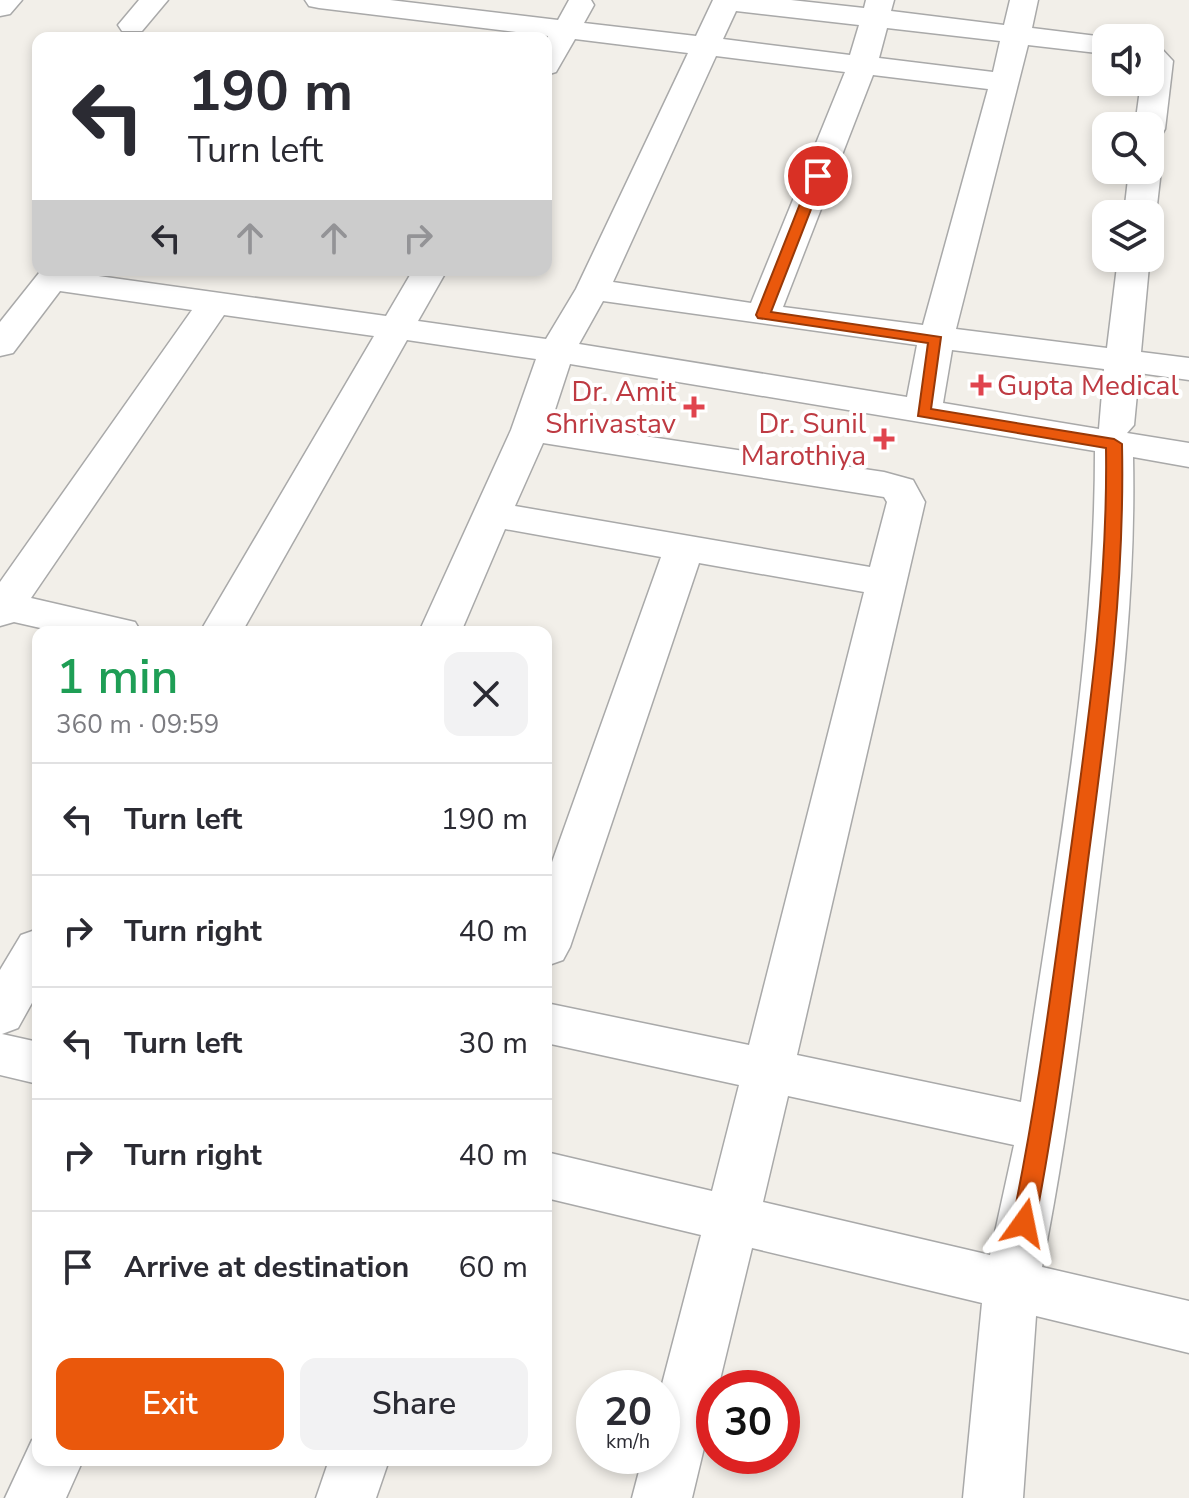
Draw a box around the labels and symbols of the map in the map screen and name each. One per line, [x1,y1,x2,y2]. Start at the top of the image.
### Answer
pin [784,142,852,210]
place label: Gupta Medical [997,367,1179,405]
place label: Dr. Amit Shrivastav [545,373,677,443]
marker: Gupta Medical [972,376,990,394]
marker: Dr. Amit Shrivastav [683,396,705,418]
place label: Dr. Sunil Marothiya [741,405,867,475]
marker: Dr. Sunil Marothiya [873,428,895,450]
position arrow [982,1181,1066,1265]
speed limit sign: 30 [696,1370,800,1474]

